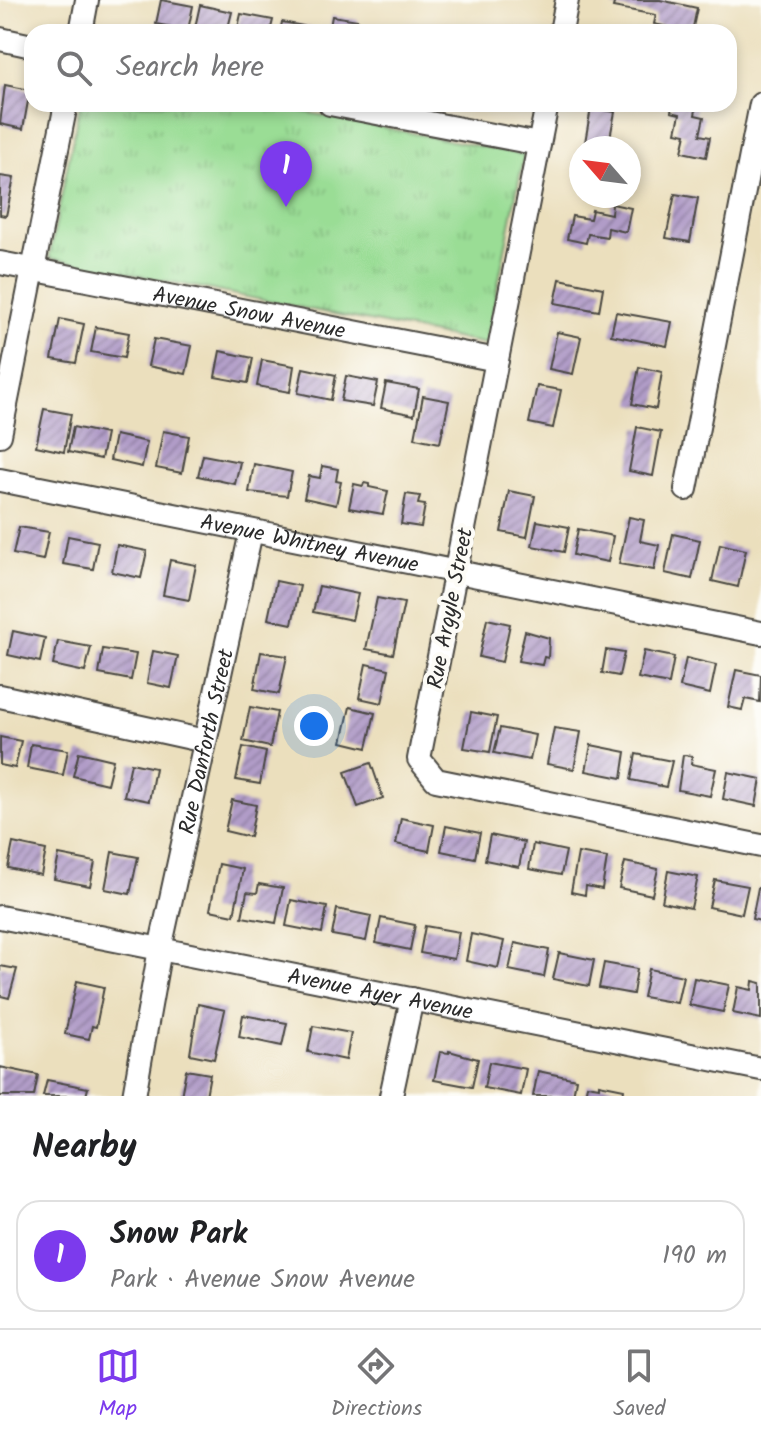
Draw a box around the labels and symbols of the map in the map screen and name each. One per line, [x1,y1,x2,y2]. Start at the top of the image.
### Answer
north arrow [569,136,641,208]
pin: 1 [260,141,312,207]
street label: Avenue Snow Avenue [150,278,348,350]
street label: Avenue Whitney Avenue [197,506,422,584]
street label: Rue Argyle Street [419,524,484,692]
street label: Rue Danforth Street [171,645,245,838]
your location [294,706,334,746]
street label: Avenue Ayer Avenue [284,960,476,1031]

